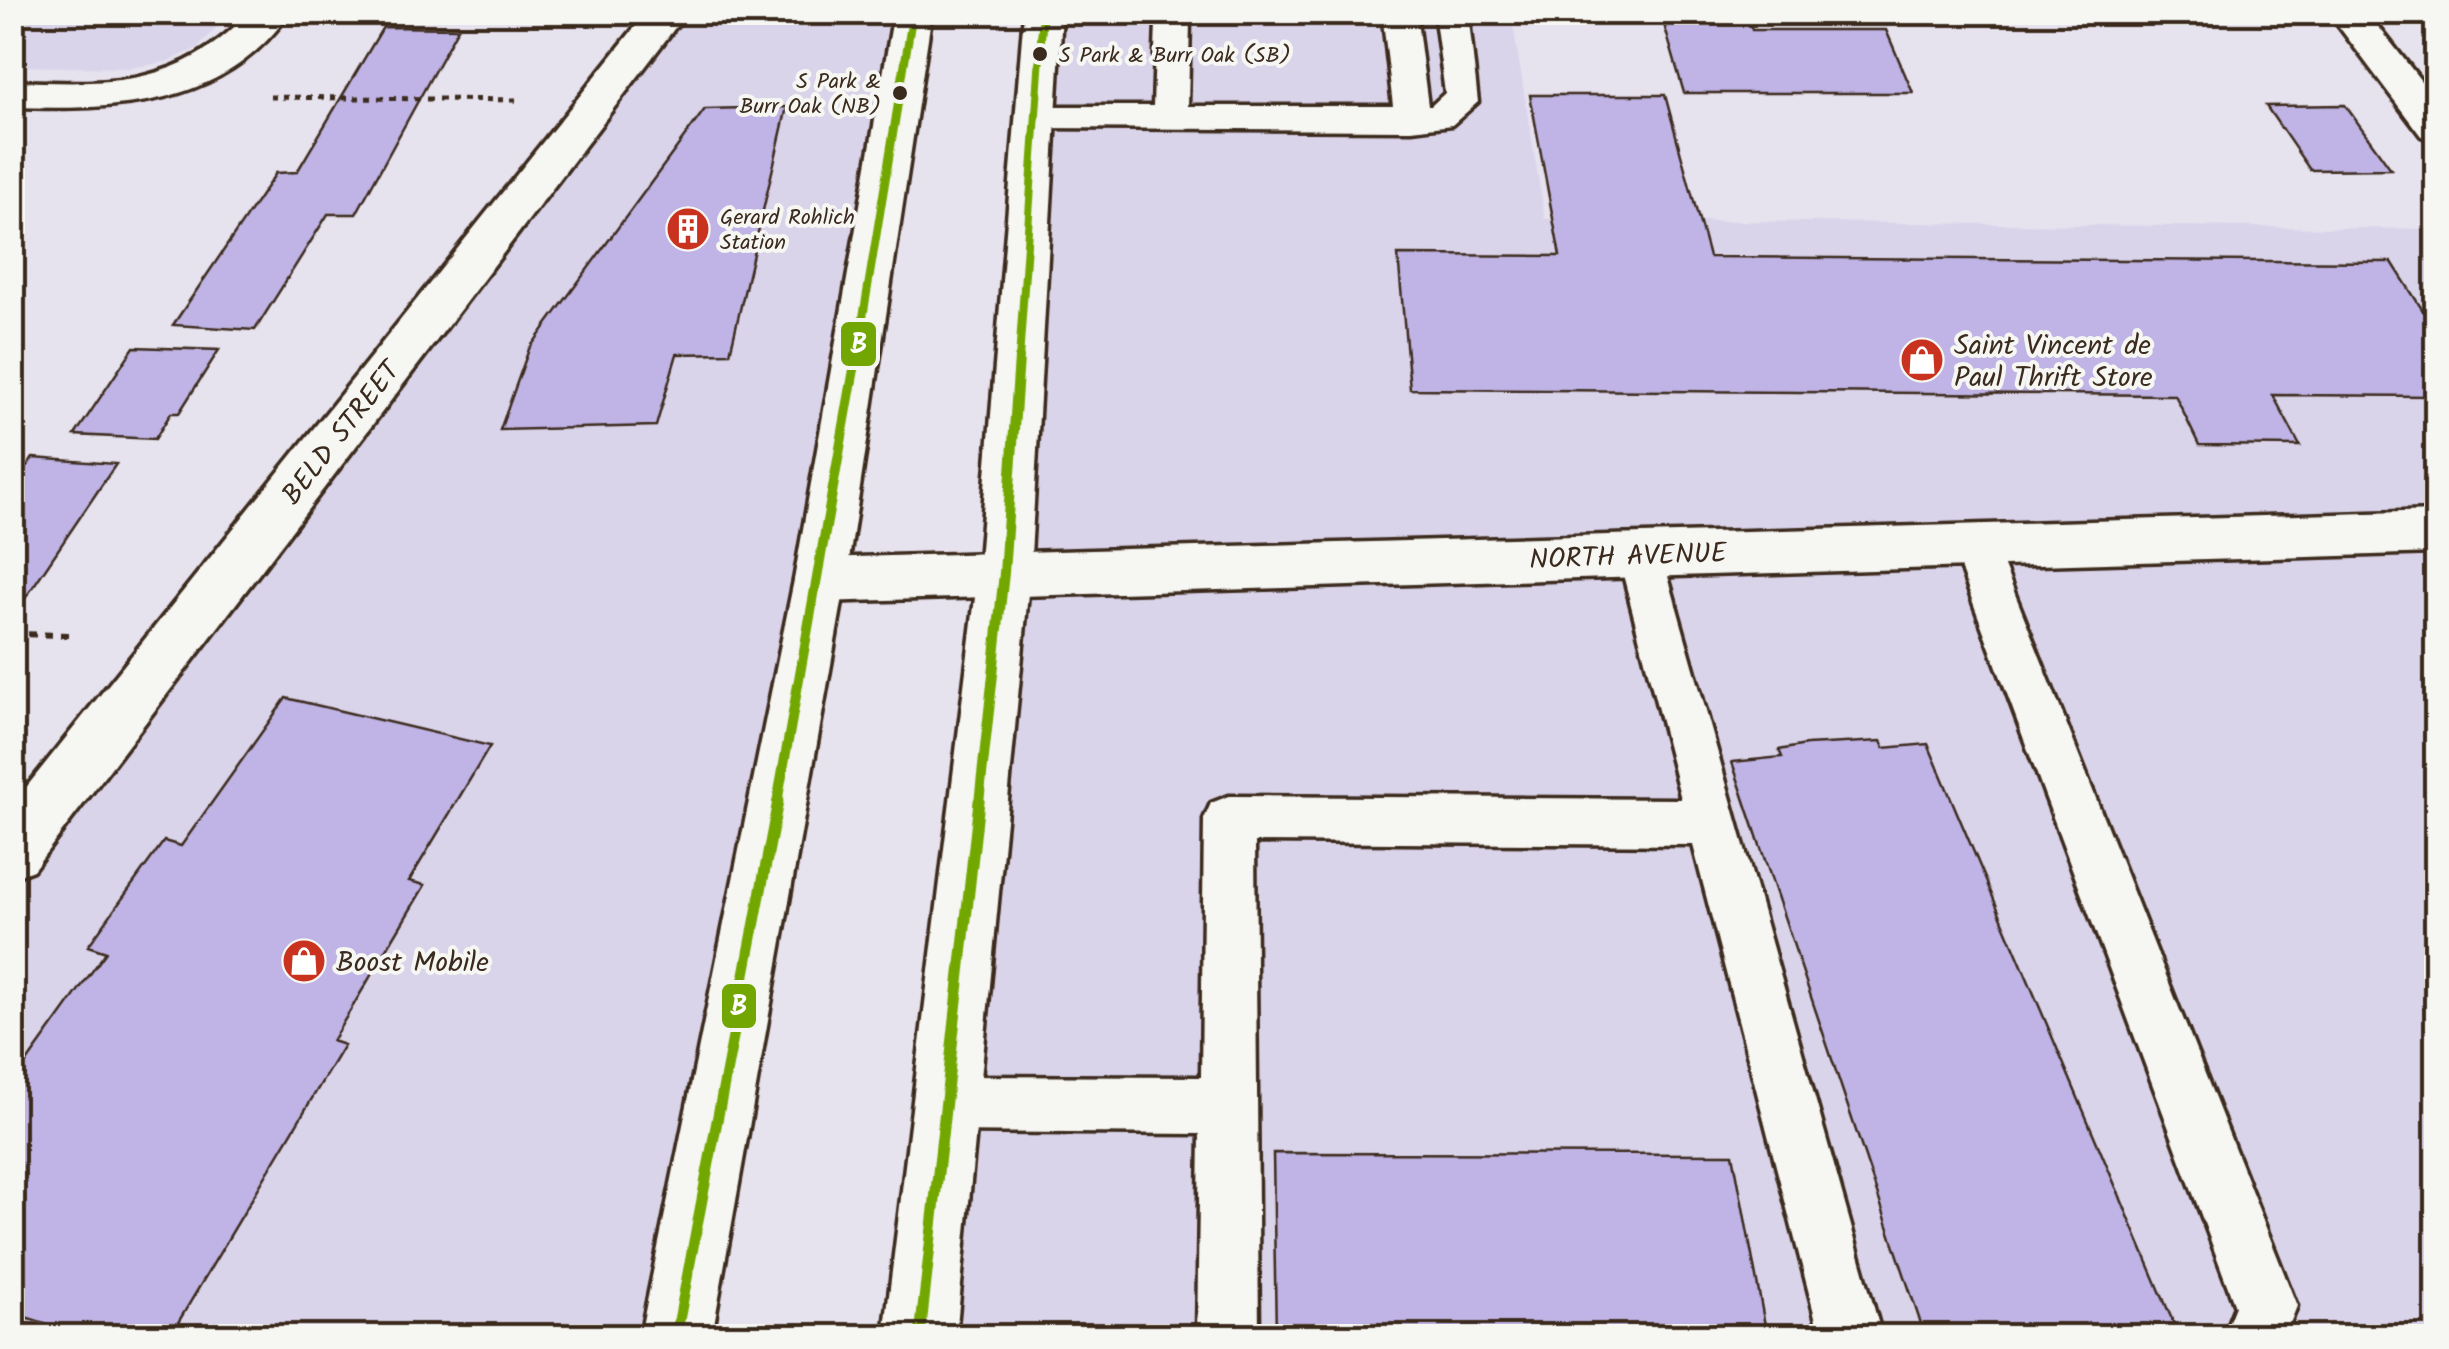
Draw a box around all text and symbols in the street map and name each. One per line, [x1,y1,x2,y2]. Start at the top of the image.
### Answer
place label: S Park & Burr Oak (SB) [1059,39,1291,74]
marker: S Park & Burr Oak (SB) [1030,44,1050,64]
place label: S Park & Burr Oak (NB) [739,65,881,125]
marker: S Park & Burr Oak (NB) [890,83,910,103]
place label: Gerard Rohlich Station [720,201,855,261]
building icon: Gerard Rohlich Station [665,206,711,252]
line badge: B [839,320,878,368]
text: B [850,323,868,368]
place label: Saint Vincent de Paul Thrift Store [1954,324,2153,401]
shop icon: Saint Vincent de Paul Thrift Store [1899,337,1945,383]
street label: BELD STREET [271,350,414,515]
street label: NORTH AVENUE [1528,532,1728,583]
shop icon: Boost Mobile [281,938,327,984]
place label: Boost Mobile [336,941,489,986]
line badge: B [720,982,758,1030]
text: B [730,985,748,1030]

